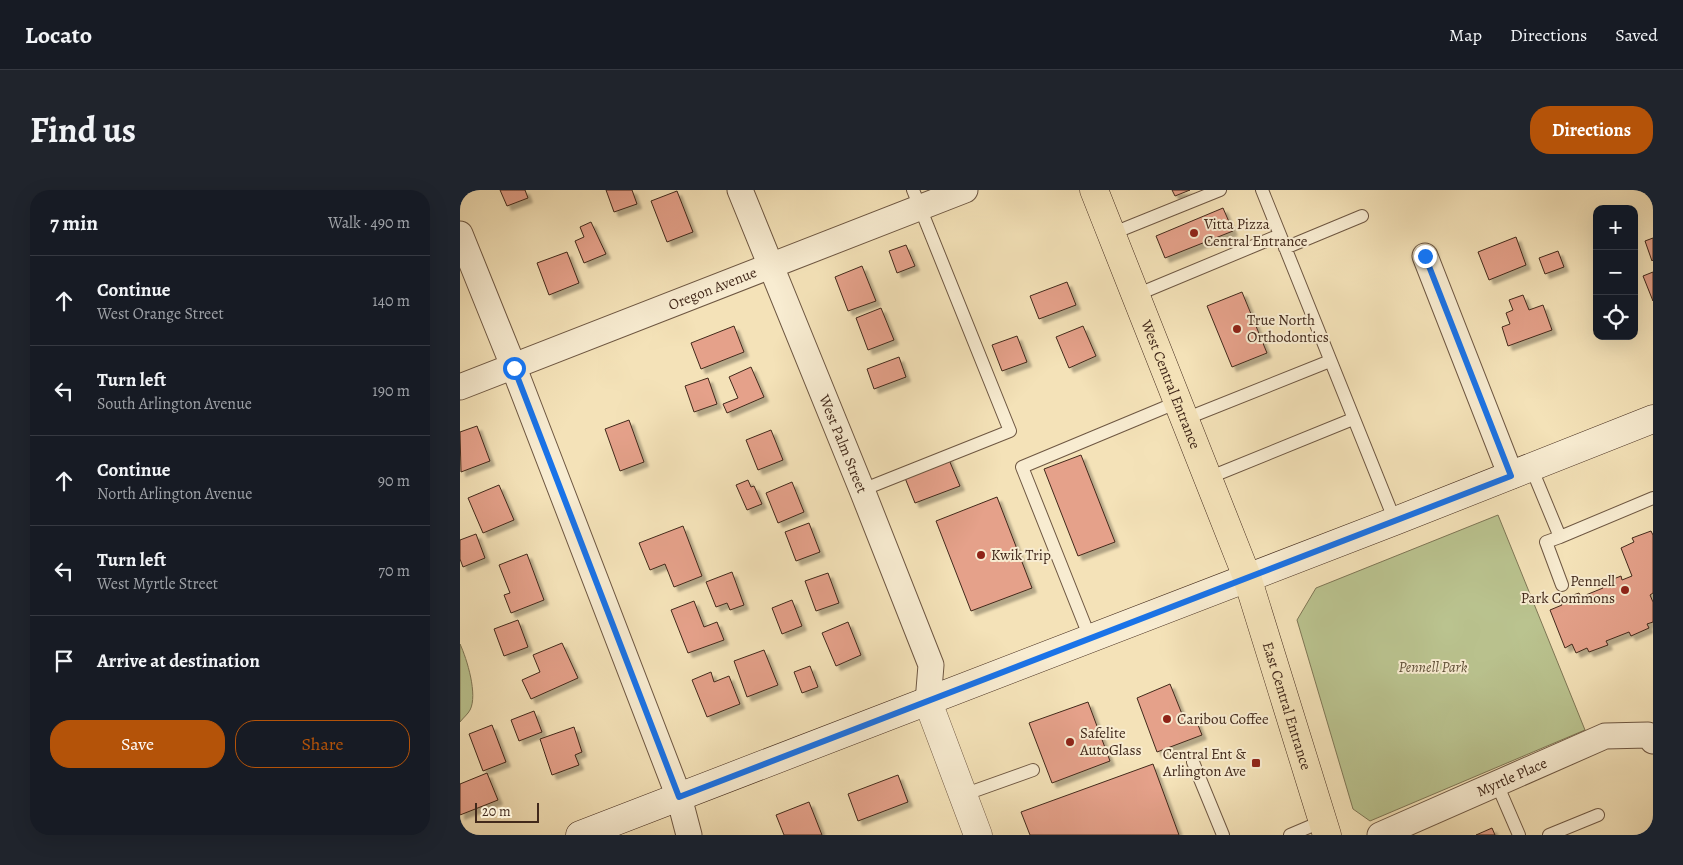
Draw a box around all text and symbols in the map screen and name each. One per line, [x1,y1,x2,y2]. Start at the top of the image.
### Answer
text: Locato [25,19,92,51]
text: Map [1449,23,1482,47]
text: Directions [1510,23,1587,47]
text: Saved [1615,23,1658,47]
text: Find us [30,106,136,154]
button: Directions [1530,106,1653,154]
map controls [1593,205,1638,340]
button: + [1593,205,1638,250]
text: 7 min [50,209,98,237]
text: Walk · 490 m [328,212,410,234]
place label: Vitta Pizza Central Entrance [1203,214,1308,251]
marker: Vitta Pizza Central Entrance [1188,227,1200,239]
route end [1414,245,1437,268]
button: − [1593,250,1638,295]
street label: Oregon Avenue [665,262,760,315]
text: Continue [97,277,171,303]
icon: ahead [50,287,78,315]
text: 140 m [372,290,410,312]
button: locate [1593,295,1638,340]
text: West Orange Street [97,303,224,325]
place label: True North Orthodontics [1247,310,1329,347]
street label: West Central Entrance [1136,316,1205,452]
marker: True North Orthodontics [1231,323,1243,335]
route start [503,357,526,380]
text: Turn left [97,367,166,393]
icon: left [50,377,78,405]
text: 190 m [372,380,410,402]
street label: West Palm Street [814,391,872,496]
text: South Arlington Avenue [97,393,252,415]
text: Continue [97,457,171,483]
icon: ahead [50,467,78,495]
text: 90 m [378,470,410,492]
text: North Arlington Avenue [97,483,252,505]
place label: Kwik Trip [991,545,1051,565]
text: Turn left [97,547,166,573]
marker: Kwik Trip [975,549,987,561]
icon: left [50,557,78,585]
text: 70 m [378,560,410,582]
place label: Pennell Park Commons [1521,571,1615,608]
text: West Myrtle Street [97,573,218,595]
marker: Pennell Park Commons [1619,584,1631,596]
street label: East Central Entrance [1258,639,1316,773]
icon: arrive [50,647,78,675]
text: Arrive at destination [97,648,260,674]
park label: Pennell Park [1399,657,1468,677]
place label: Caribou Coffee [1177,709,1269,729]
marker: Caribou Coffee [1161,713,1173,725]
button: Save [50,720,225,768]
button: Share [235,720,410,768]
place label: Safelite AutoGlass [1079,723,1142,760]
marker: Safelite AutoGlass [1064,736,1076,748]
place label: Central Ent & Arlington Ave [1162,744,1246,781]
street label: Myrtle Place [1473,753,1550,801]
marker: Central Ent & Arlington Ave [1250,757,1262,769]
scale bar [475,800,539,823]
text: 20 m [482,802,511,821]

